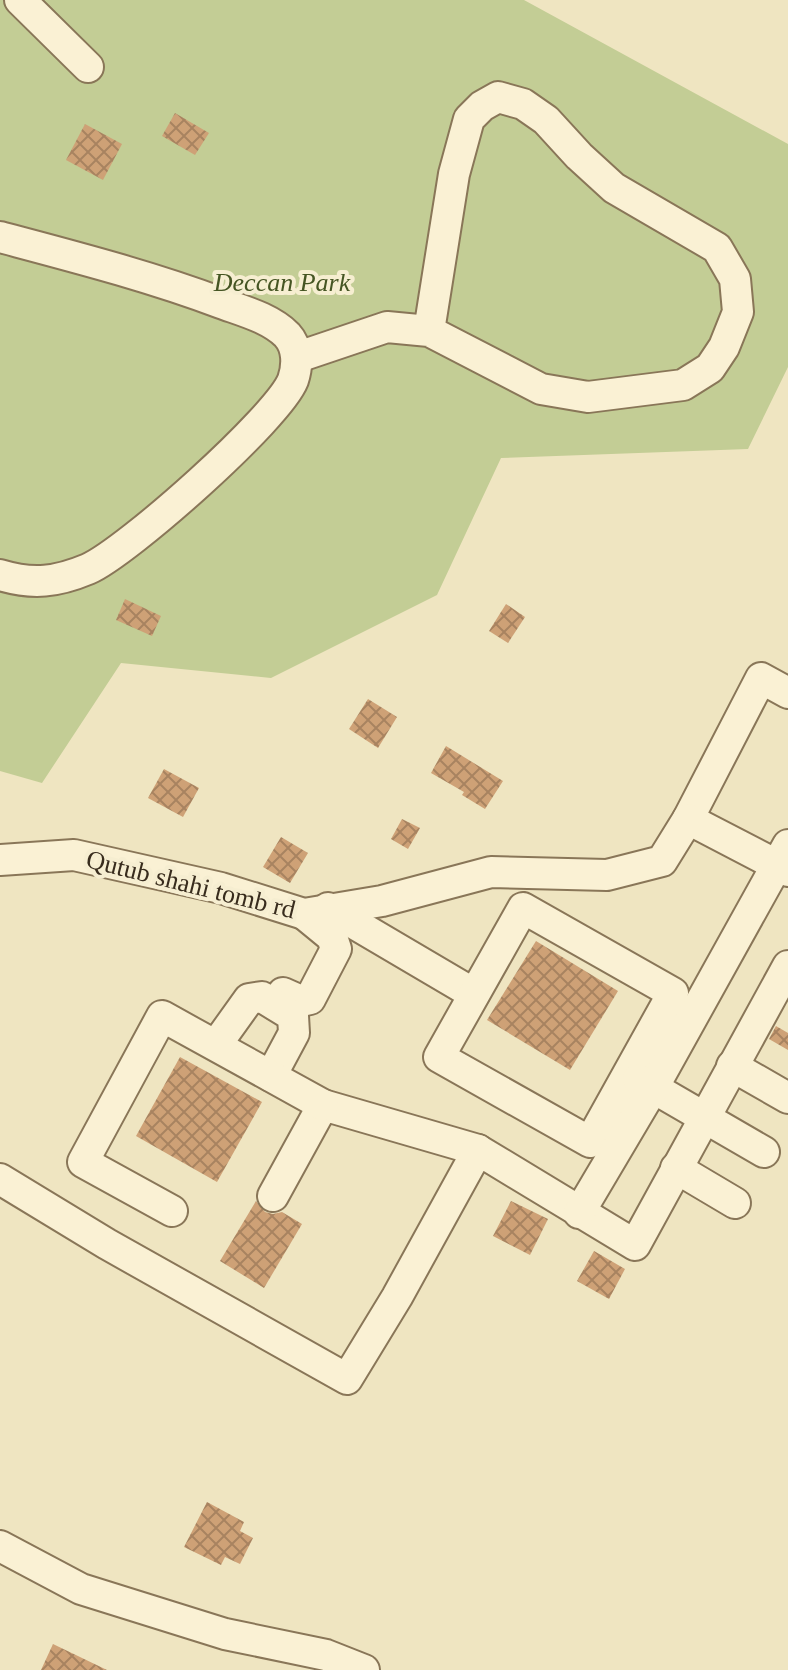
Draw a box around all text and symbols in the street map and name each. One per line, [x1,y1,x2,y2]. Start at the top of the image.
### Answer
park label: Deccan Park [213,268,351,297]
street label: Qutub shahi tomb rd [83,844,298,925]

